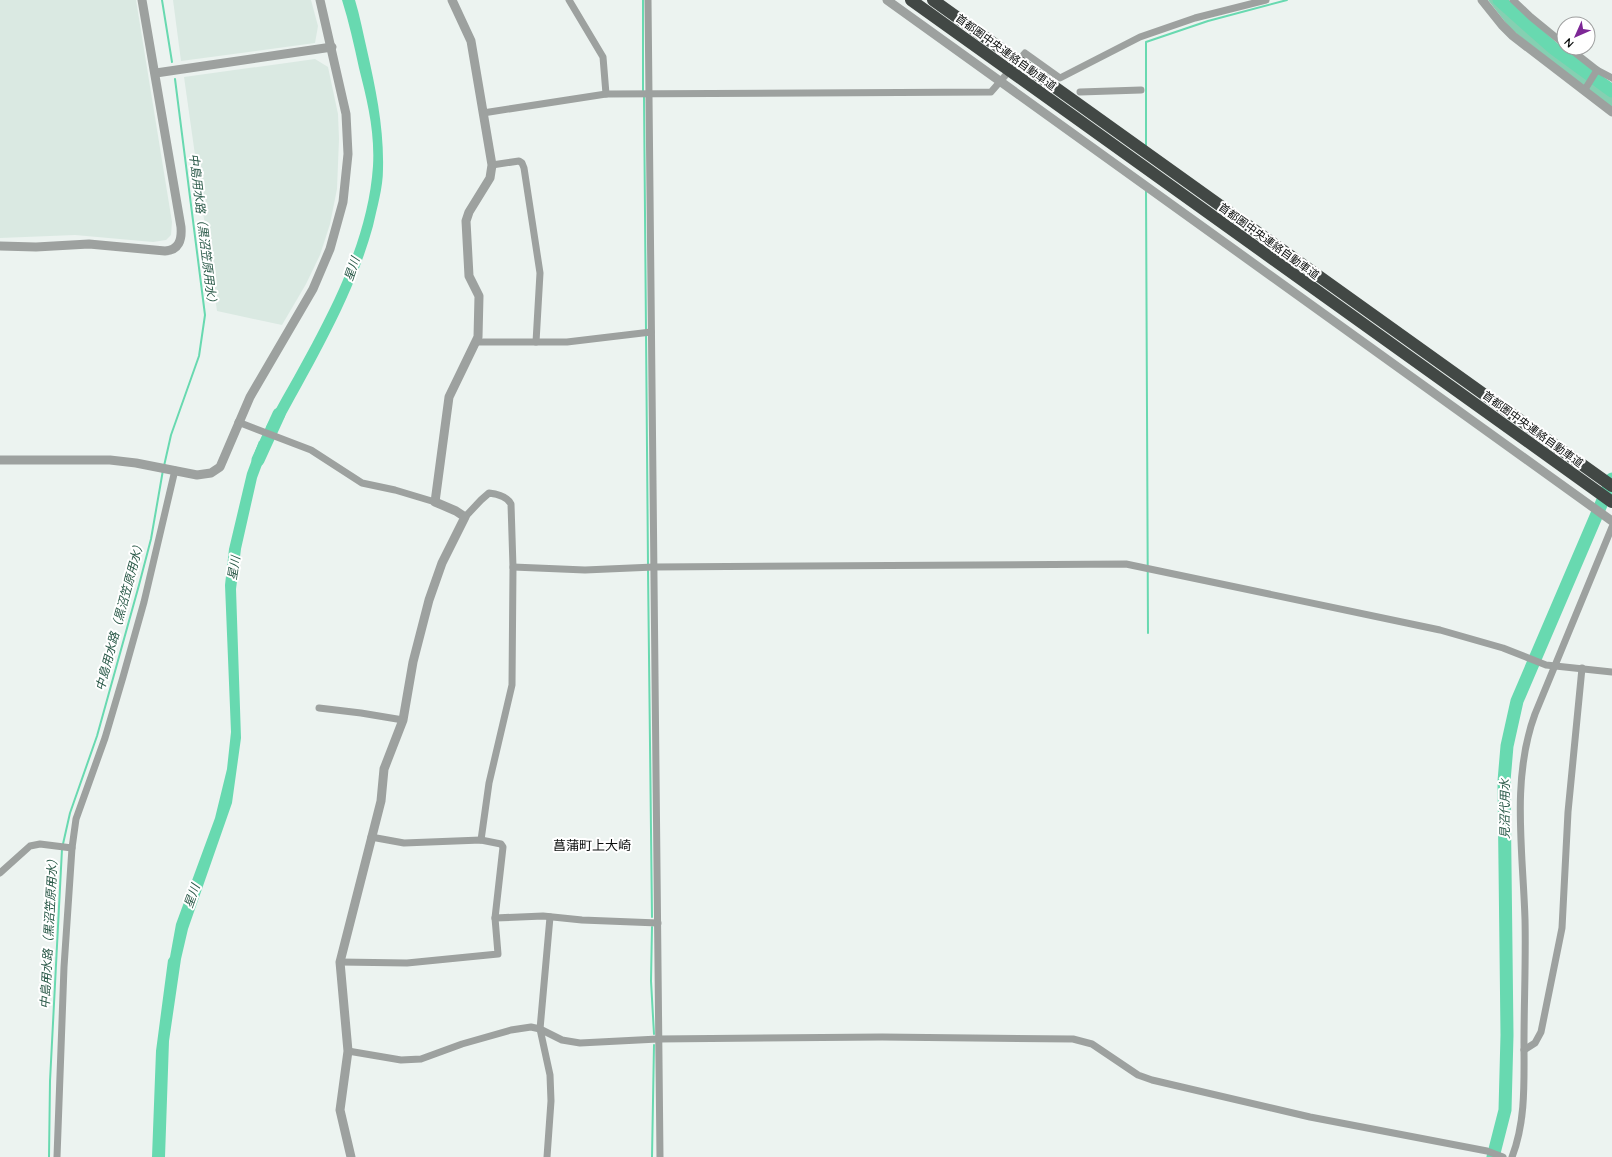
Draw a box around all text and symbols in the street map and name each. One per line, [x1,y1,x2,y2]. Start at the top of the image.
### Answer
street label: 首都圏中央連絡自動車道 [953,11,1059,93]
north arrow [1556,16,1596,56]
text: N [1561,35,1577,51]
water label: 中島用水路（黒沼笠原用水） [187,153,220,309]
street label: 首都圏中央連絡自動車道 [1216,200,1322,282]
water label: 星川 [341,253,363,283]
street label: 首都圏中央連絡自動車道 [1480,388,1586,470]
water label: 中島用水路（黒沼笠原用水） [92,538,147,692]
water label: 星川 [224,553,243,581]
water label: 見沼代用水 [1497,777,1512,839]
district label: 菖蒲町上大崎 [553,837,631,853]
water label: 中島用水路（黒沼笠原用水） [37,853,60,1009]
water label: 星川 [180,880,203,910]

